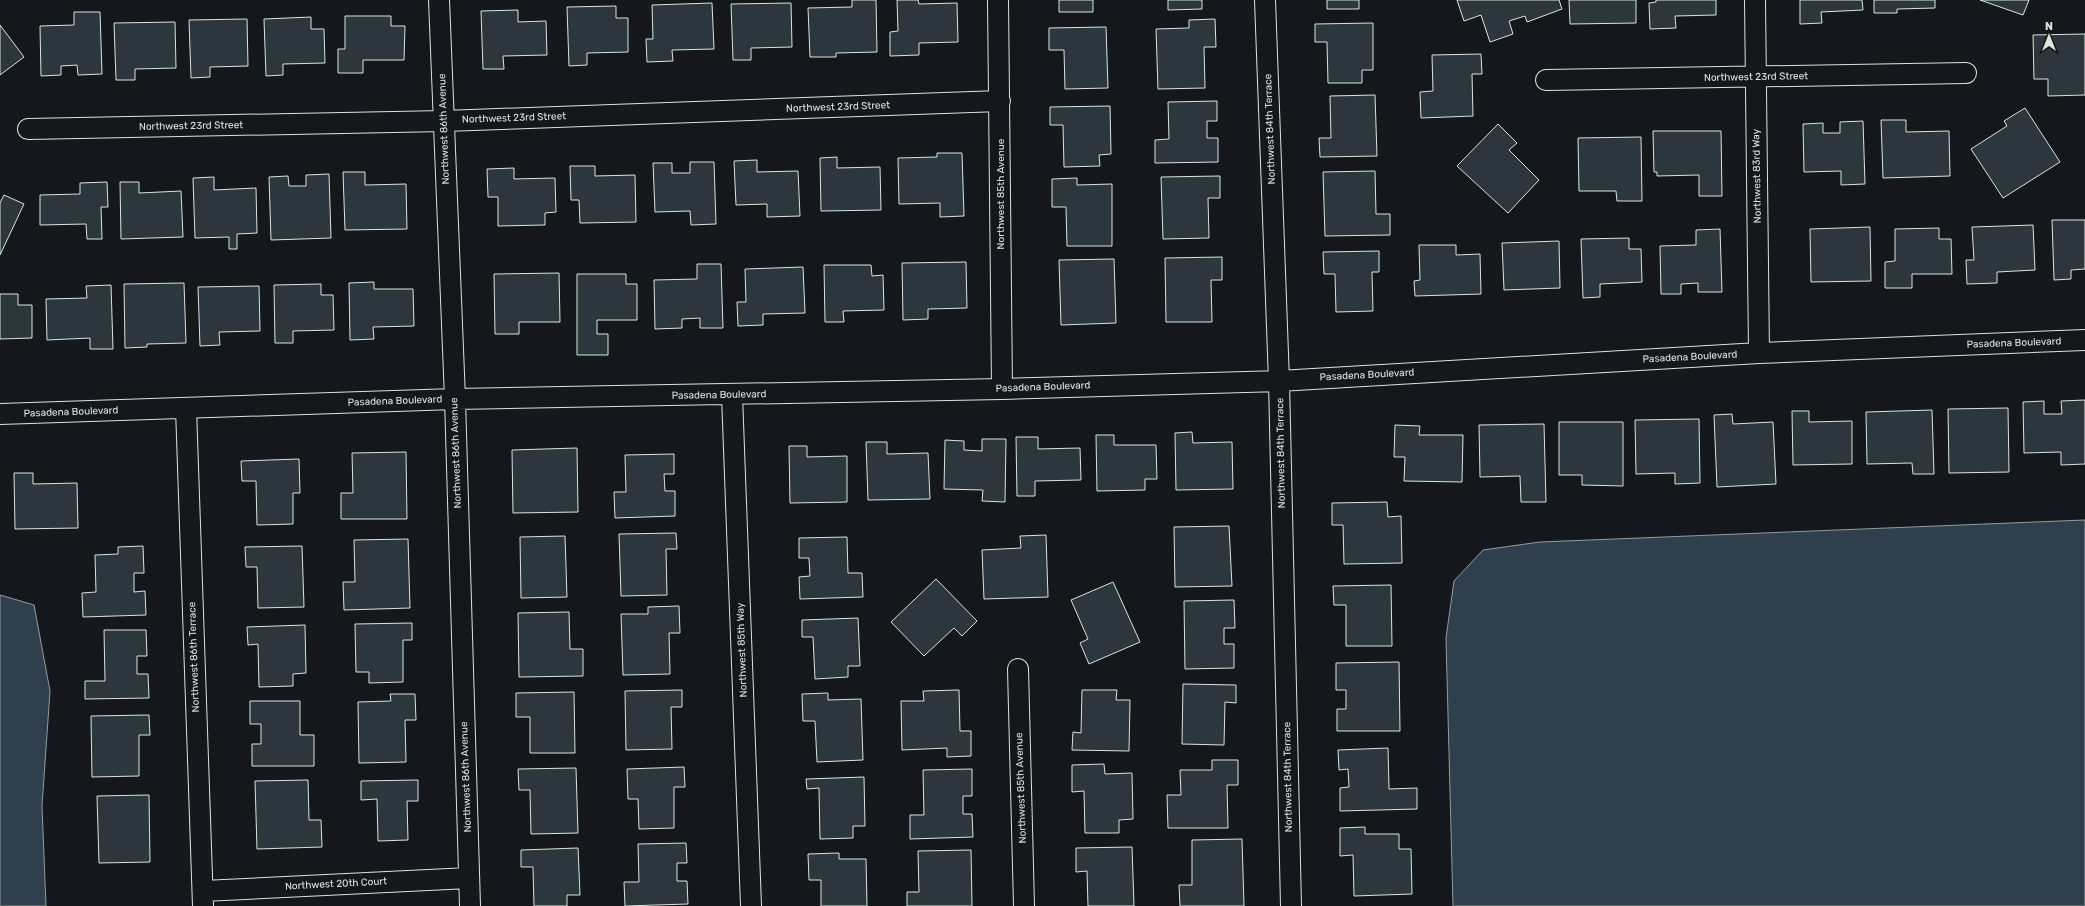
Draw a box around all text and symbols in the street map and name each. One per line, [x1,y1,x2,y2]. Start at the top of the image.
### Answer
north arrow [2029,16,2069,56]
text: N [2045,20,2053,33]
street label: Northwest 23rd Street [1704,70,1808,84]
street label: Northwest 86th Avenue [436,73,452,185]
street label: Northwest 84th Terrace [1262,73,1278,185]
street label: Northwest 23rd Street [786,99,890,115]
street label: Northwest 23rd Street [462,110,566,126]
street label: Northwest 23rd Street [139,119,243,133]
street label: Northwest 83rd Way [1750,128,1764,223]
street label: Northwest 85th Avenue [995,138,1007,249]
street label: Pasadena Boulevard [1966,335,2062,351]
street label: Pasadena Boulevard [1642,349,1738,365]
street label: Pasadena Boulevard [1319,367,1415,383]
street label: Pasadena Boulevard [995,379,1091,395]
street label: Pasadena Boulevard [671,388,767,402]
street label: Pasadena Boulevard [347,393,443,409]
street label: Northwest 86th Avenue [448,397,464,509]
street label: Northwest 84th Terrace [1274,397,1288,508]
street label: Pasadena Boulevard [23,404,119,420]
street label: Northwest 86th Terrace [186,601,202,712]
street label: Northwest 85th Way [734,602,750,698]
street label: Northwest 86th Avenue [458,721,474,833]
street label: Northwest 84th Terrace [1281,721,1295,832]
street label: Northwest 85th Avenue [1013,732,1029,844]
street label: Northwest 20th Court [285,875,387,893]

